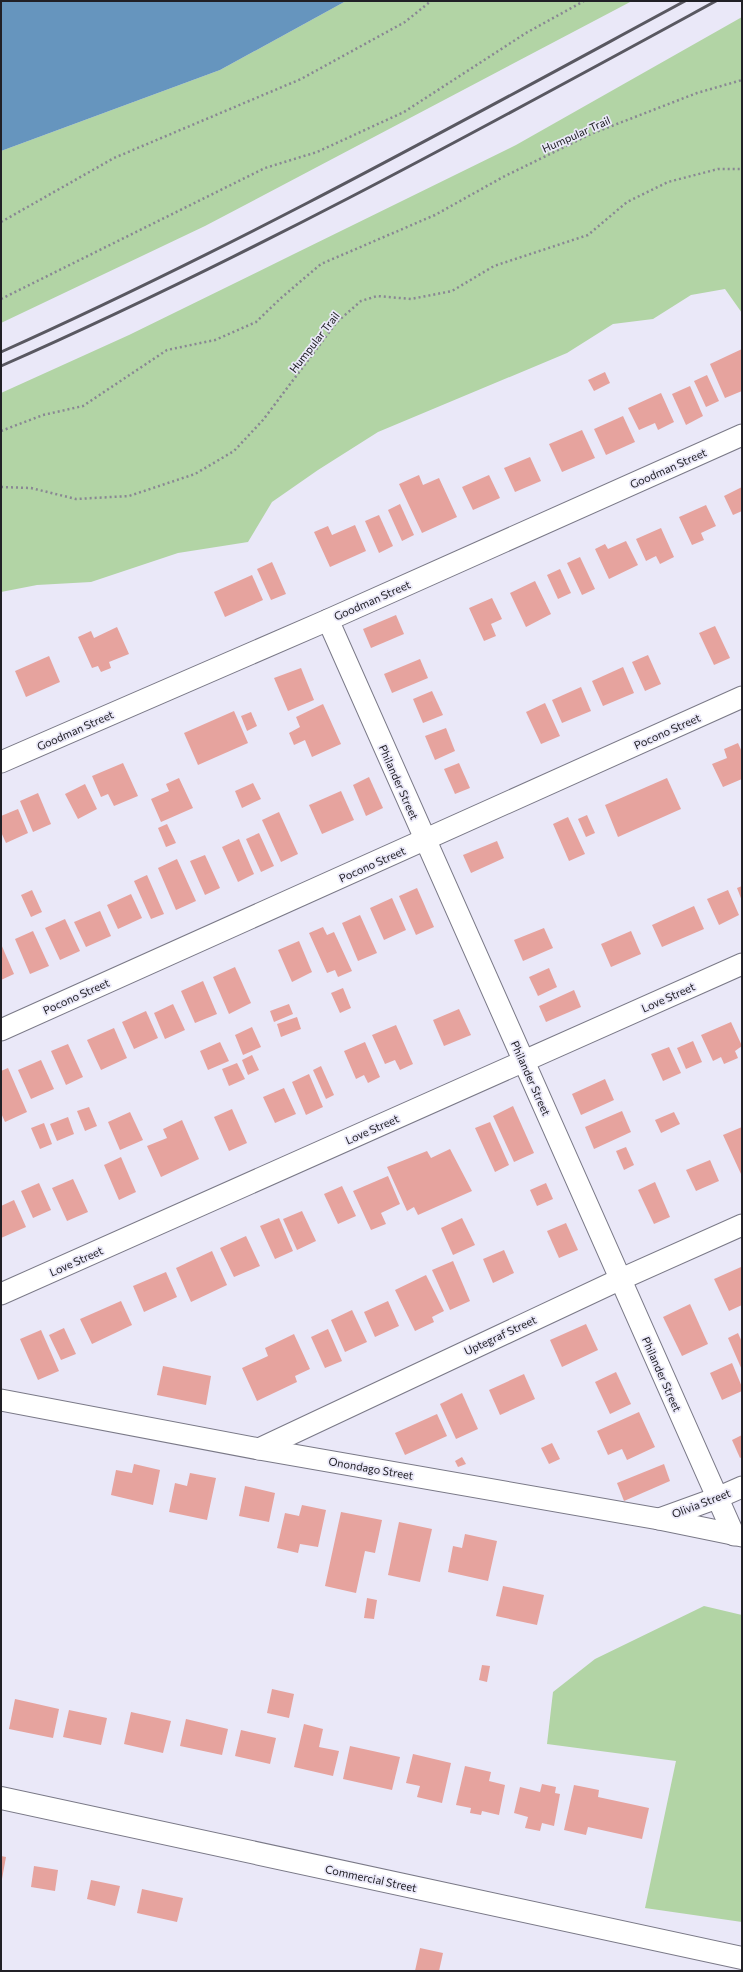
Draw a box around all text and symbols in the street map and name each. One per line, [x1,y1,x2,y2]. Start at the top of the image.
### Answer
street label: Humpular Trail [540,113,612,155]
street label: Humpular Trail [286,309,342,375]
street label: Goodman Street [628,445,709,491]
street label: Goodman Street [332,577,413,623]
street label: Goodman Street [35,707,116,753]
street label: Pocono Street [632,710,703,751]
street label: Philander Street [377,743,422,822]
street label: Pocono Street [337,843,408,884]
street label: Pocono Street [41,975,112,1016]
street label: Love Street [639,979,697,1015]
street label: Philander Street [509,1039,554,1118]
street label: Love Street [343,1111,401,1147]
street label: Love Street [47,1243,105,1279]
street label: Uptegraf Street [462,1312,539,1357]
street label: Philander Street [640,1335,685,1414]
street label: Onondago Street [328,1454,415,1482]
street label: Olivia Street [670,1486,733,1520]
street label: Commercial Street [324,1862,418,1894]

